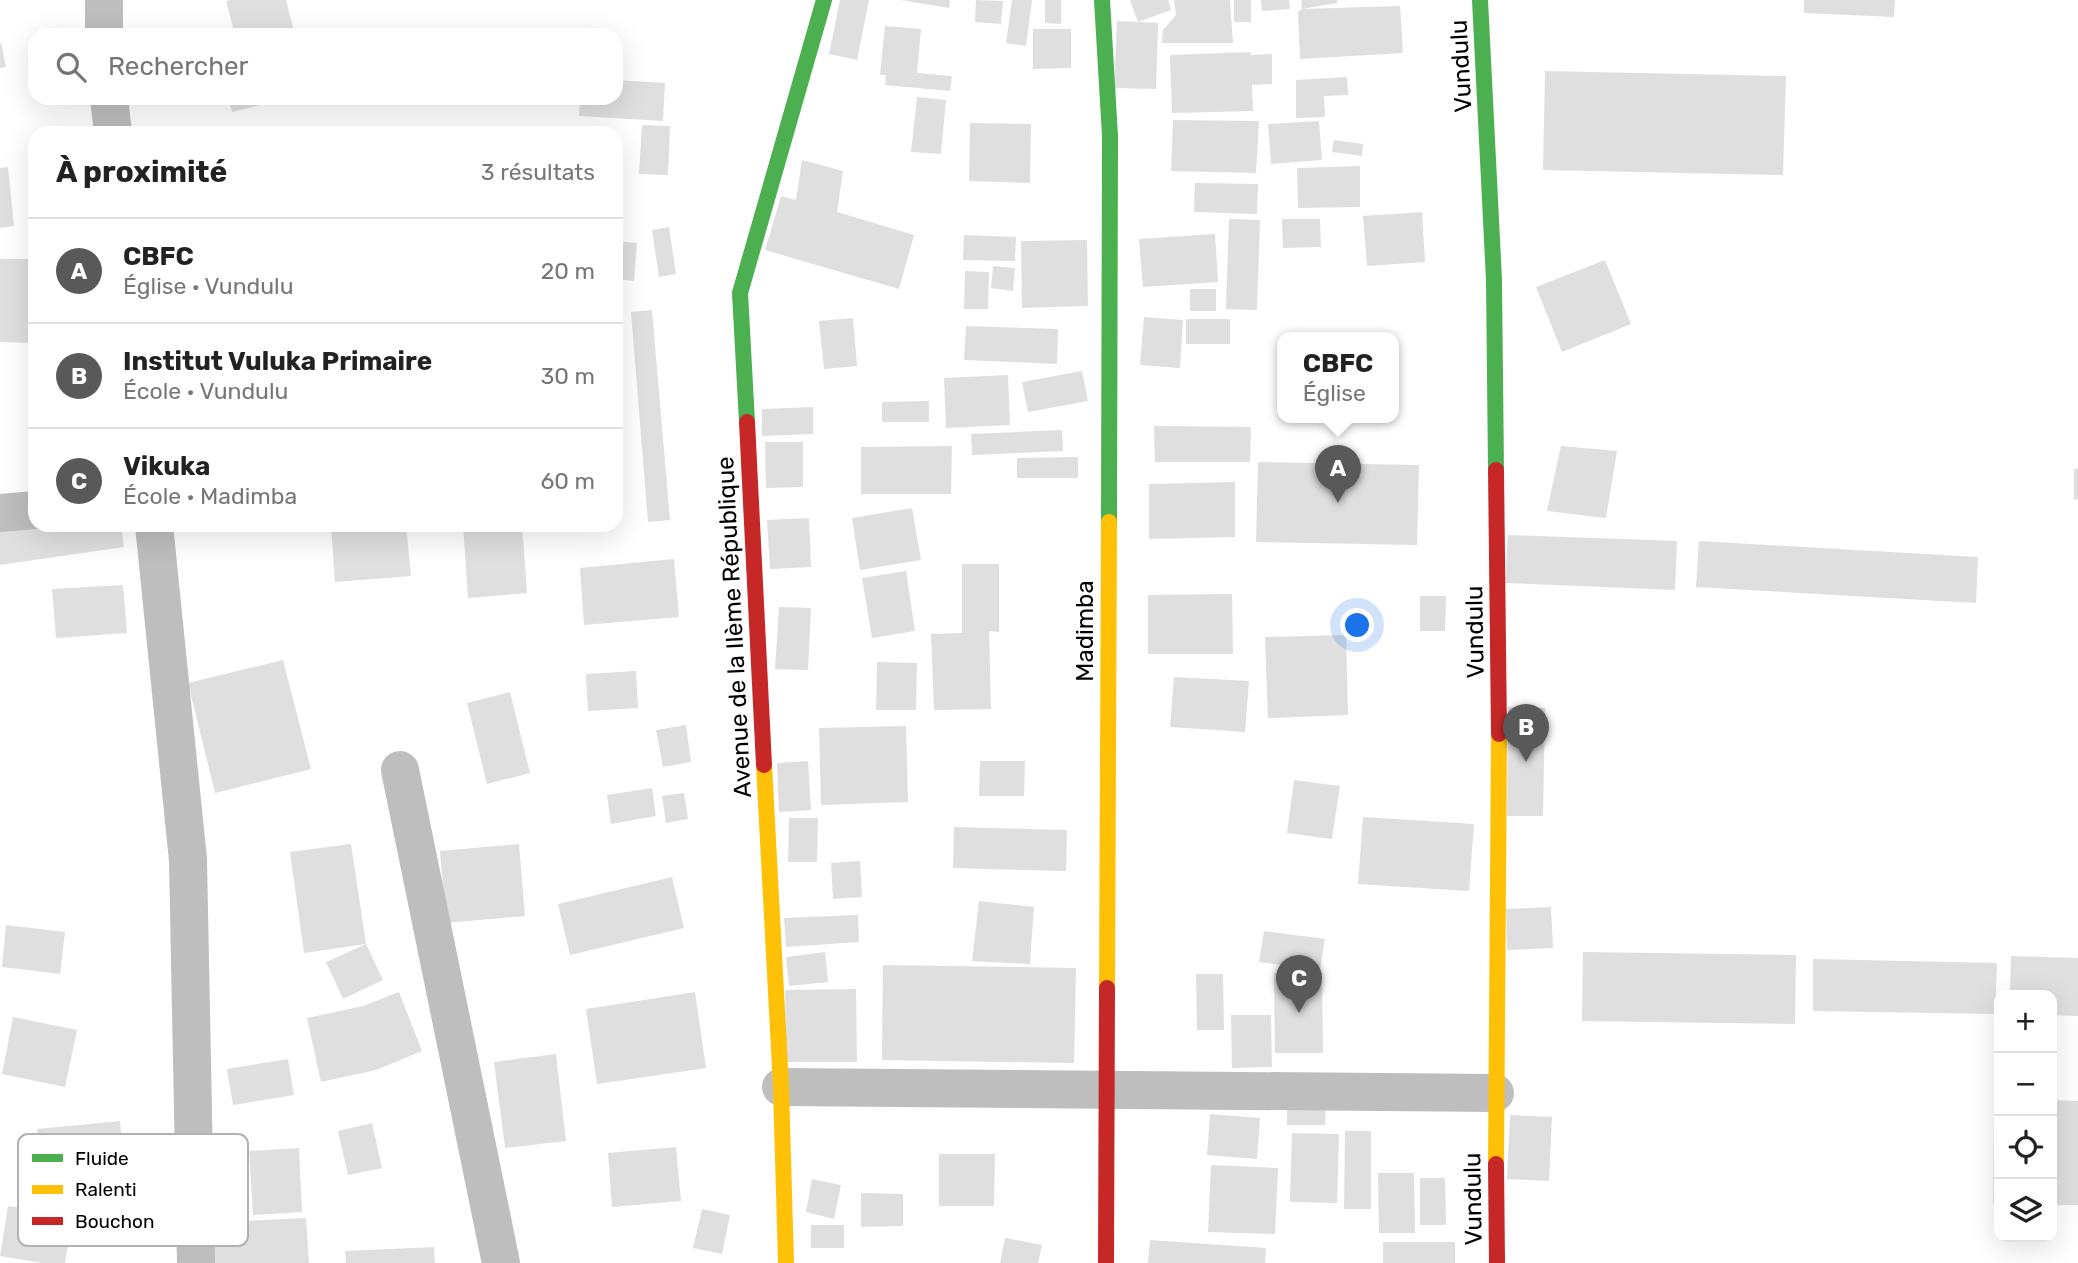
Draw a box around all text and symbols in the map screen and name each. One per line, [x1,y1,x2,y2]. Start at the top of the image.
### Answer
street label: Vundulu [1445,19,1477,113]
search box [28,28,623,105]
icon: search [52,48,90,86]
text: Rechercher [108,51,248,82]
text: À proximité [56,154,227,190]
text: 3 résultats [481,158,595,186]
text: CBFC [123,241,194,272]
text: A [71,257,87,285]
text: 20 m [541,257,595,285]
text: Église · Vundulu [123,272,294,300]
popup [1277,332,1399,423]
text: Institut Vuluka Primaire [123,346,432,377]
text: CBFC [1303,348,1373,379]
text: B [71,362,87,390]
text: 30 m [540,362,595,390]
text: École · Vundulu [123,377,288,405]
text: Église [1303,379,1366,407]
pin: A [1315,445,1361,503]
text: Vikuka [123,451,210,482]
street label: Avenue de la IIème République [711,456,757,798]
text: C [71,467,87,495]
text: 60 m [540,467,595,495]
text: École · Madimba [123,482,297,510]
street label: Madimba [1071,580,1099,682]
street label: Vundulu [1460,585,1490,679]
your location [1340,608,1374,642]
pin: B [1503,704,1549,762]
pin: C [1276,955,1322,1013]
map controls [1994,990,2057,1242]
button: + [1994,990,2057,1053]
button: − [1994,1053,2057,1116]
button: locate [1994,1116,2057,1179]
legend [18,1134,248,1246]
text: Fluide [75,1147,129,1170]
street label: Vundulu [1458,1152,1488,1246]
text: Ralenti [75,1178,137,1201]
button: layers [1994,1179,2057,1242]
text: Bouchon [75,1210,155,1233]

